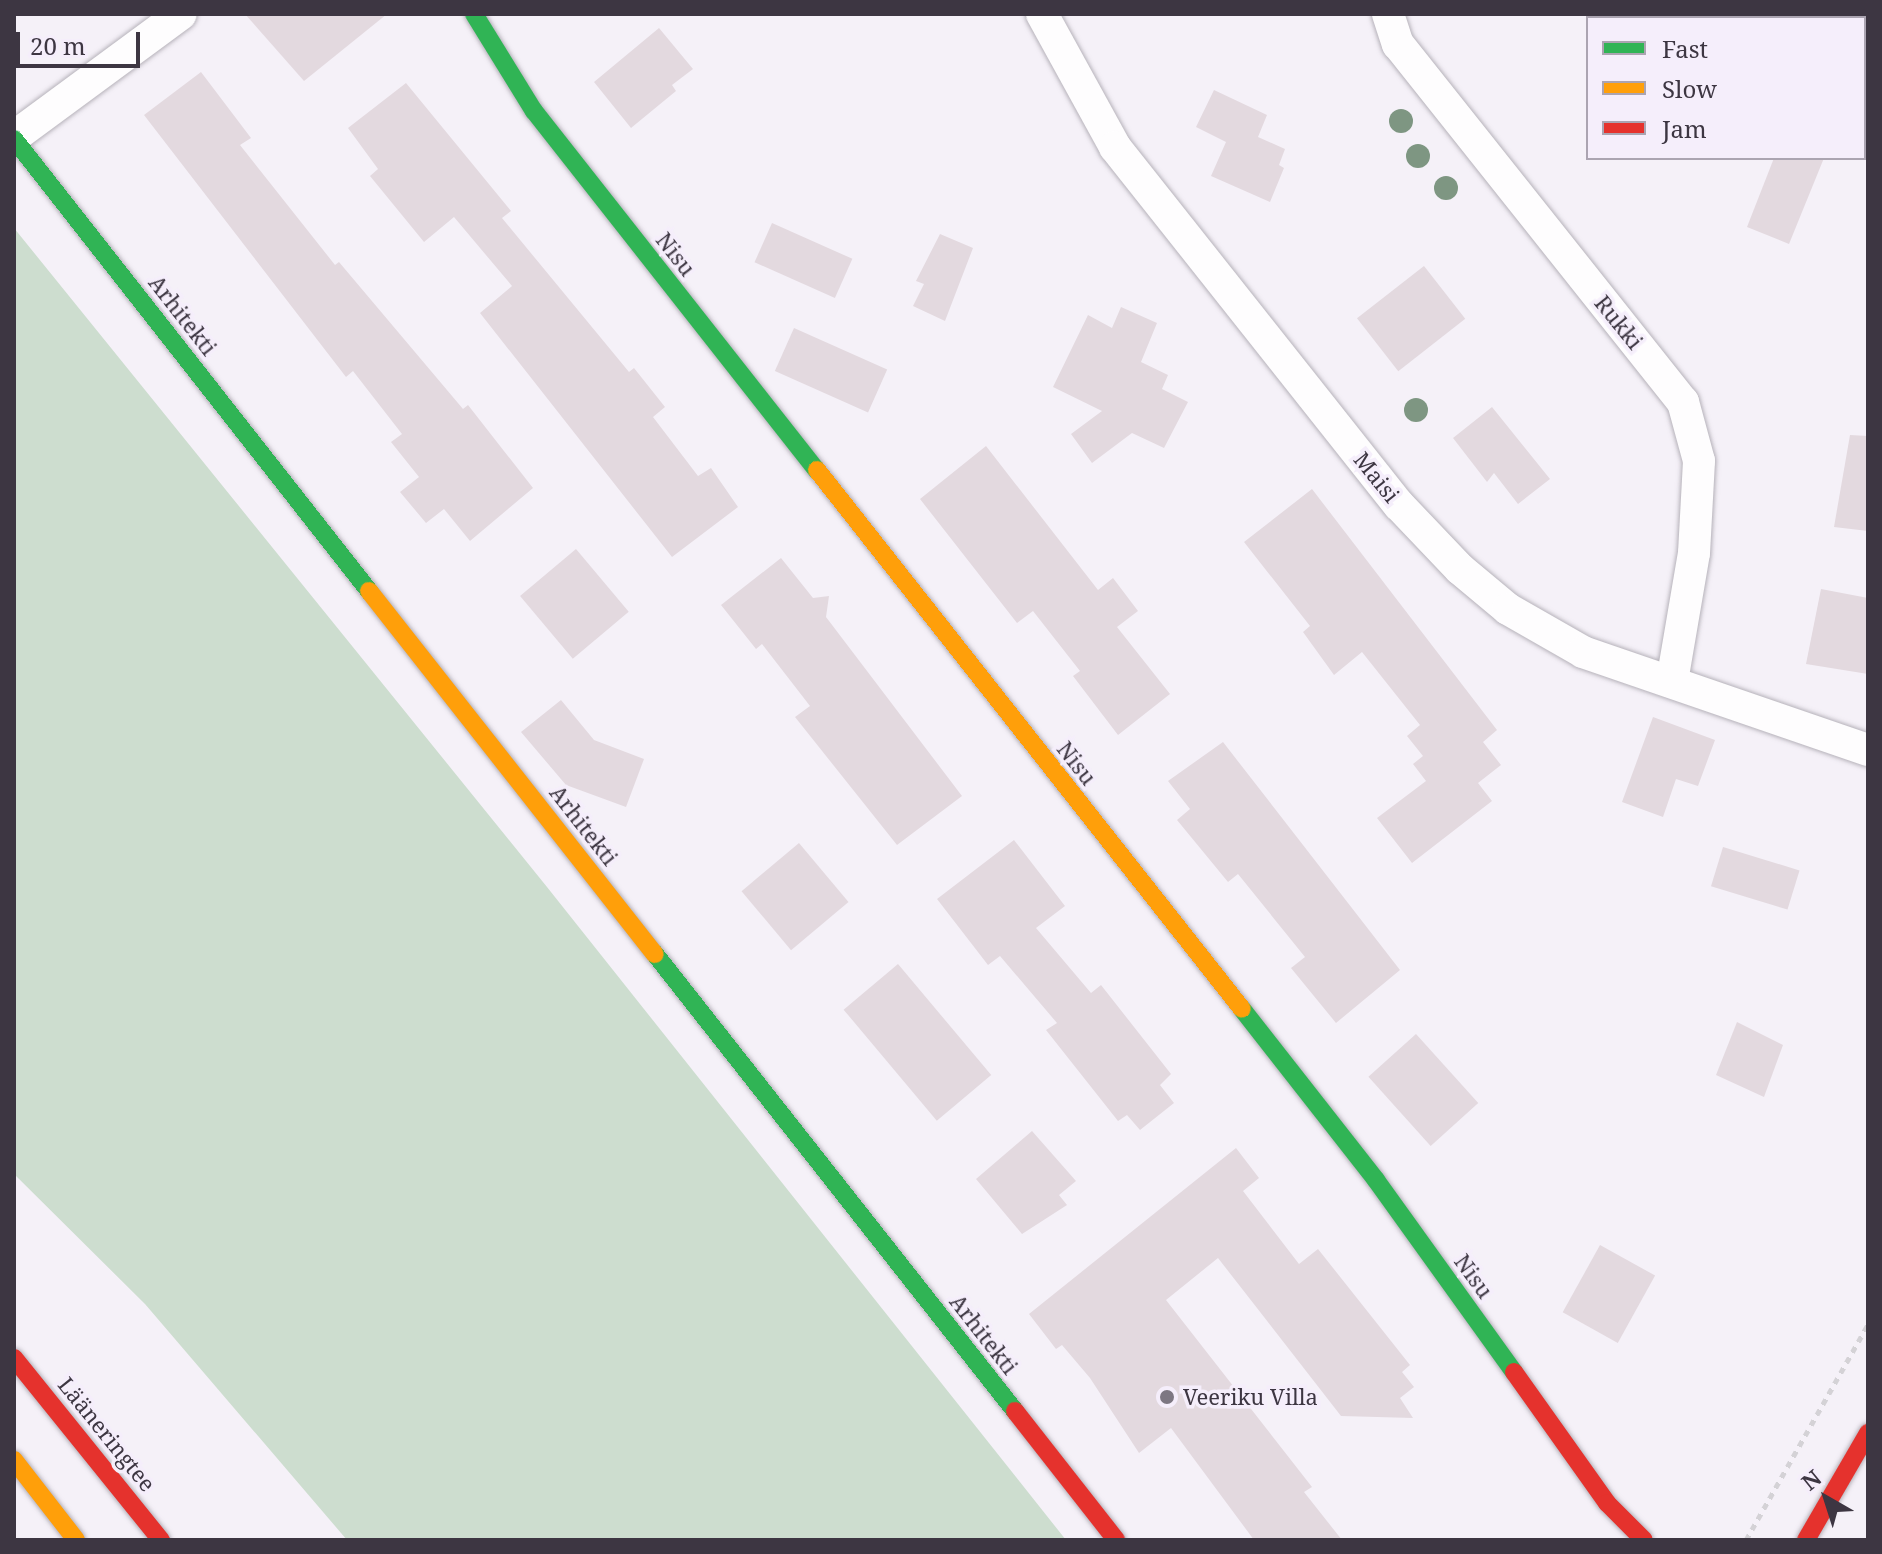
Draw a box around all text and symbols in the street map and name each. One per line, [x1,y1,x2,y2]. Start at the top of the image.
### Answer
scale bar [20,16,144,66]
legend [1586,16,1866,160]
text: 20 m [30,29,86,62]
text: Fast [1662,32,1708,65]
text: Slow [1662,72,1717,105]
text: Jam [1662,112,1707,145]
street label: Nisu [651,227,701,281]
street label: Arhitekti [144,270,222,360]
street label: Rukki [1589,290,1649,354]
street label: Maisi [1349,447,1405,507]
street label: Nisu [1052,736,1102,790]
street label: Arhitekti [545,780,623,870]
street label: Nisu [1449,1249,1499,1303]
street label: Arhitekti [945,1289,1023,1379]
street label: Lääneringtee [53,1372,161,1496]
place label: Veeriku Villa [1183,1384,1318,1410]
marker: Veeriku Villa [1158,1388,1176,1406]
north arrow [1786,1458,1866,1538]
text: N [1795,1462,1827,1496]

